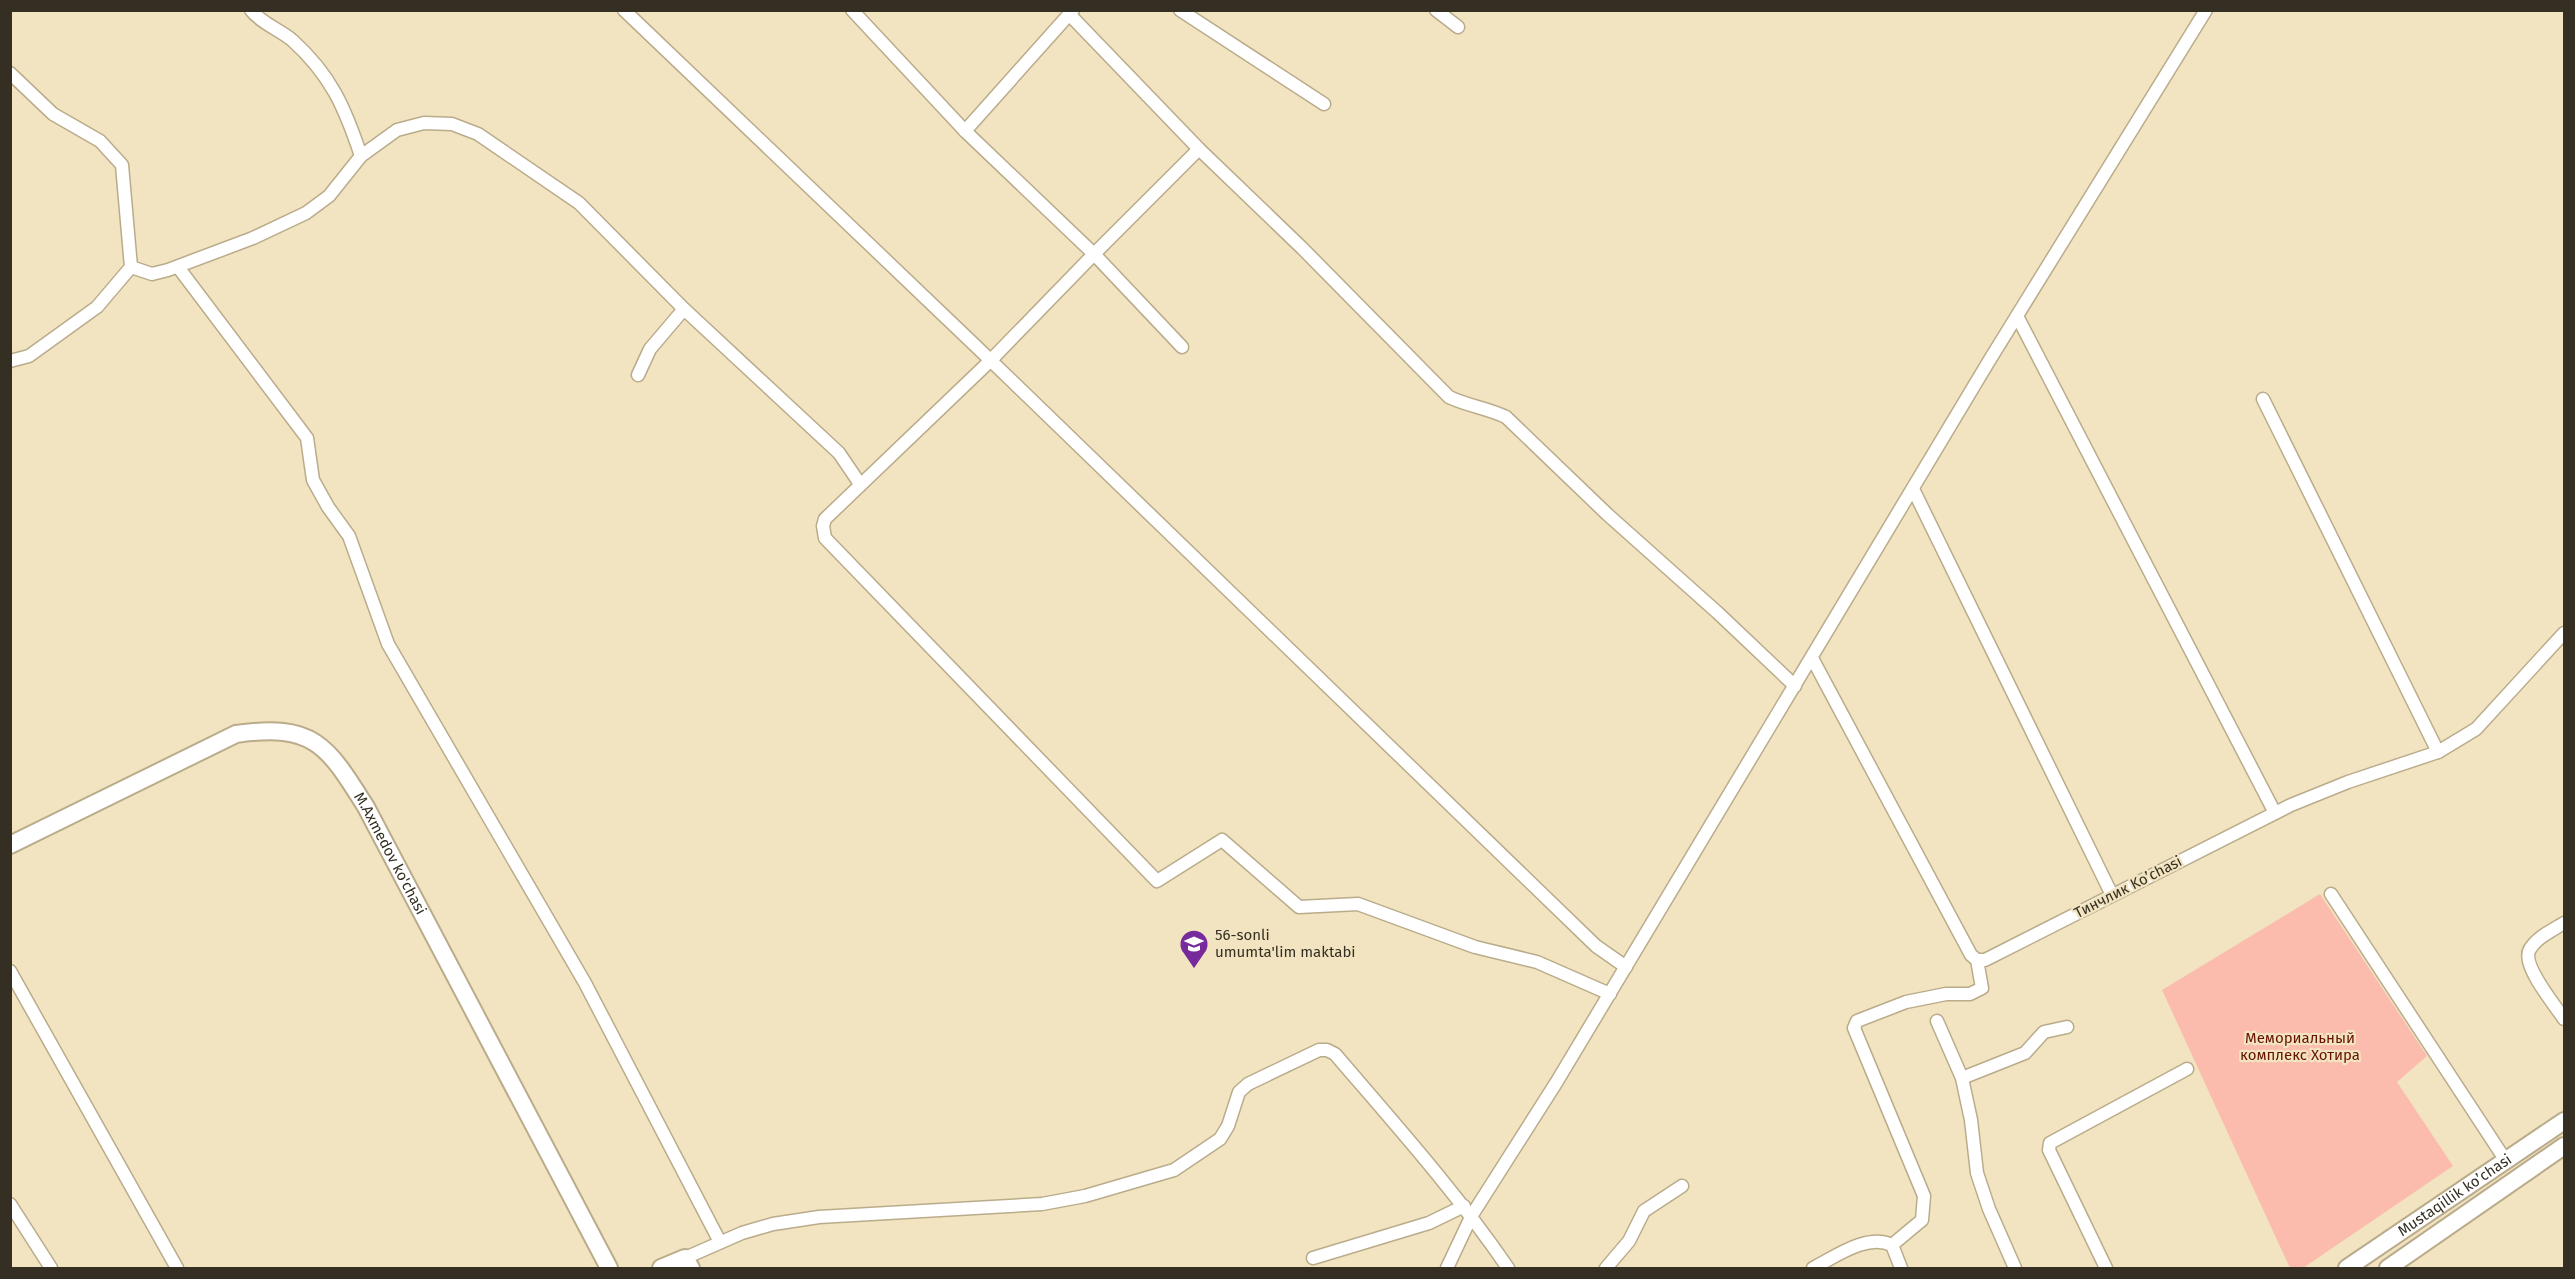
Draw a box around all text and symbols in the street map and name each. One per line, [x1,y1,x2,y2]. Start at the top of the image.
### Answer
street label: M.Axmedov ko'chasi [350,789,430,918]
street label: Тинчлик Ko’chasi [2071,852,2185,922]
place label: 56-sonli umumta'lim maktabi [1215,926,1356,961]
school or university icon: 56-sonli umumta'lim maktabi [1178,928,1210,970]
park label: Мемориальный комплекс Хотира [2240,1029,2360,1064]
street label: Mustaqillik ko’chasi [2394,1150,2515,1240]

